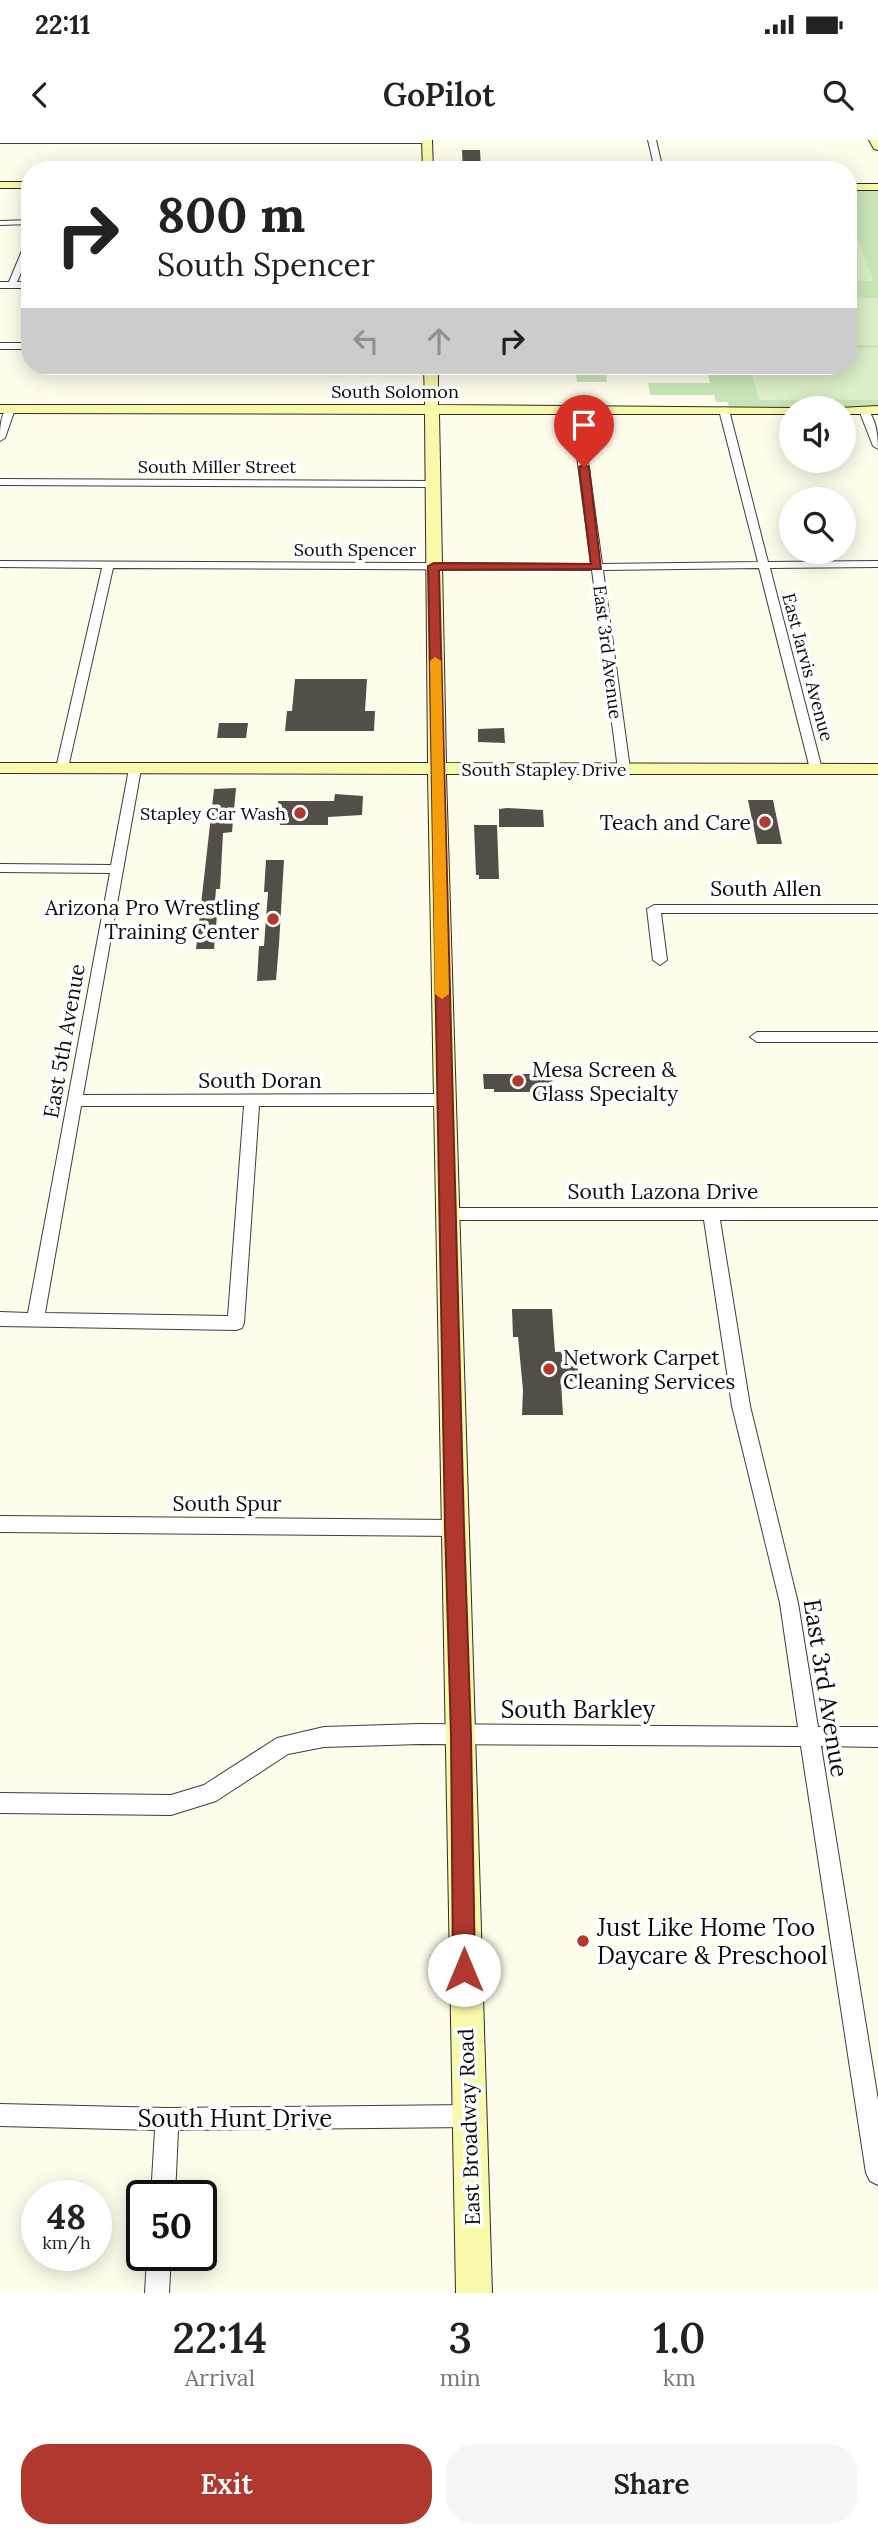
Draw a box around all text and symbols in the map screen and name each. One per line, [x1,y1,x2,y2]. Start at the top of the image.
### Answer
text: 22:11 [35,8,90,41]
text: GoPilot [383,74,495,115]
icon: back [21,76,59,114]
icon: search [819,76,857,114]
text: 800 m [157,183,305,245]
icon: right [42,189,133,280]
text: South Spencer [157,244,375,285]
icon: left [347,322,385,360]
icon: ahead [420,322,458,360]
icon: right [493,322,531,360]
street label: South Solomon [331,380,459,403]
pin [554,395,614,467]
map controls [779,396,856,564]
button: sound [779,396,856,473]
icon: arrive [565,406,603,444]
street label: South Miller Street [138,455,296,478]
button: search [779,487,856,564]
street label: South Spencer [294,538,416,561]
street label: East 3rd Avenue [588,584,628,721]
street label: East Jarvis Avenue [777,590,839,744]
street label: South Stapley Drive [462,758,627,781]
place label: Stapley Car Wash [140,802,286,825]
marker: Stapley Car Wash [292,805,308,821]
place label: Teach and Care [600,809,751,836]
marker: Teach and Care [757,814,773,830]
street label: South Allen [710,875,822,902]
place label: Arizona Pro Wrestling Training Center [44,894,259,945]
marker: Arizona Pro Wrestling Training Center [265,911,281,927]
street label: East 5th Avenue [37,962,91,1120]
place label: Mesa Screen & Glass Specialty [532,1056,678,1107]
street label: South Doran [198,1067,322,1094]
marker: Mesa Screen & Glass Specialty [510,1073,526,1089]
street label: South Lazona Drive [568,1178,758,1205]
place label: Network Carpet Cleaning Services [563,1344,735,1395]
marker: Network Carpet Cleaning Services [541,1361,557,1377]
street label: South Spur [173,1490,281,1517]
street label: East 3rd Avenue [797,1597,855,1779]
street label: South Barkley [501,1694,656,1725]
place label: Just Like Home Too Daycare & Preschool [596,1912,828,1971]
position arrow [427,1933,501,2007]
marker: Just Like Home Too Daycare & Preschool [575,1933,591,1949]
street label: East Broadway Road [452,2028,486,2226]
street label: South Hunt Drive [138,2103,332,2134]
speed limit sign: 50 [126,2180,217,2271]
text: 48 [47,2194,86,2239]
text: km/h [42,2231,91,2254]
text: 22:14 [172,2311,267,2365]
text: 3 [448,2311,472,2365]
text: 1.0 [653,2311,705,2365]
text: Arrival [185,2363,255,2392]
text: min [440,2363,481,2392]
text: km [663,2363,696,2392]
button: Exit [21,2444,432,2524]
button: Share [446,2444,857,2524]

